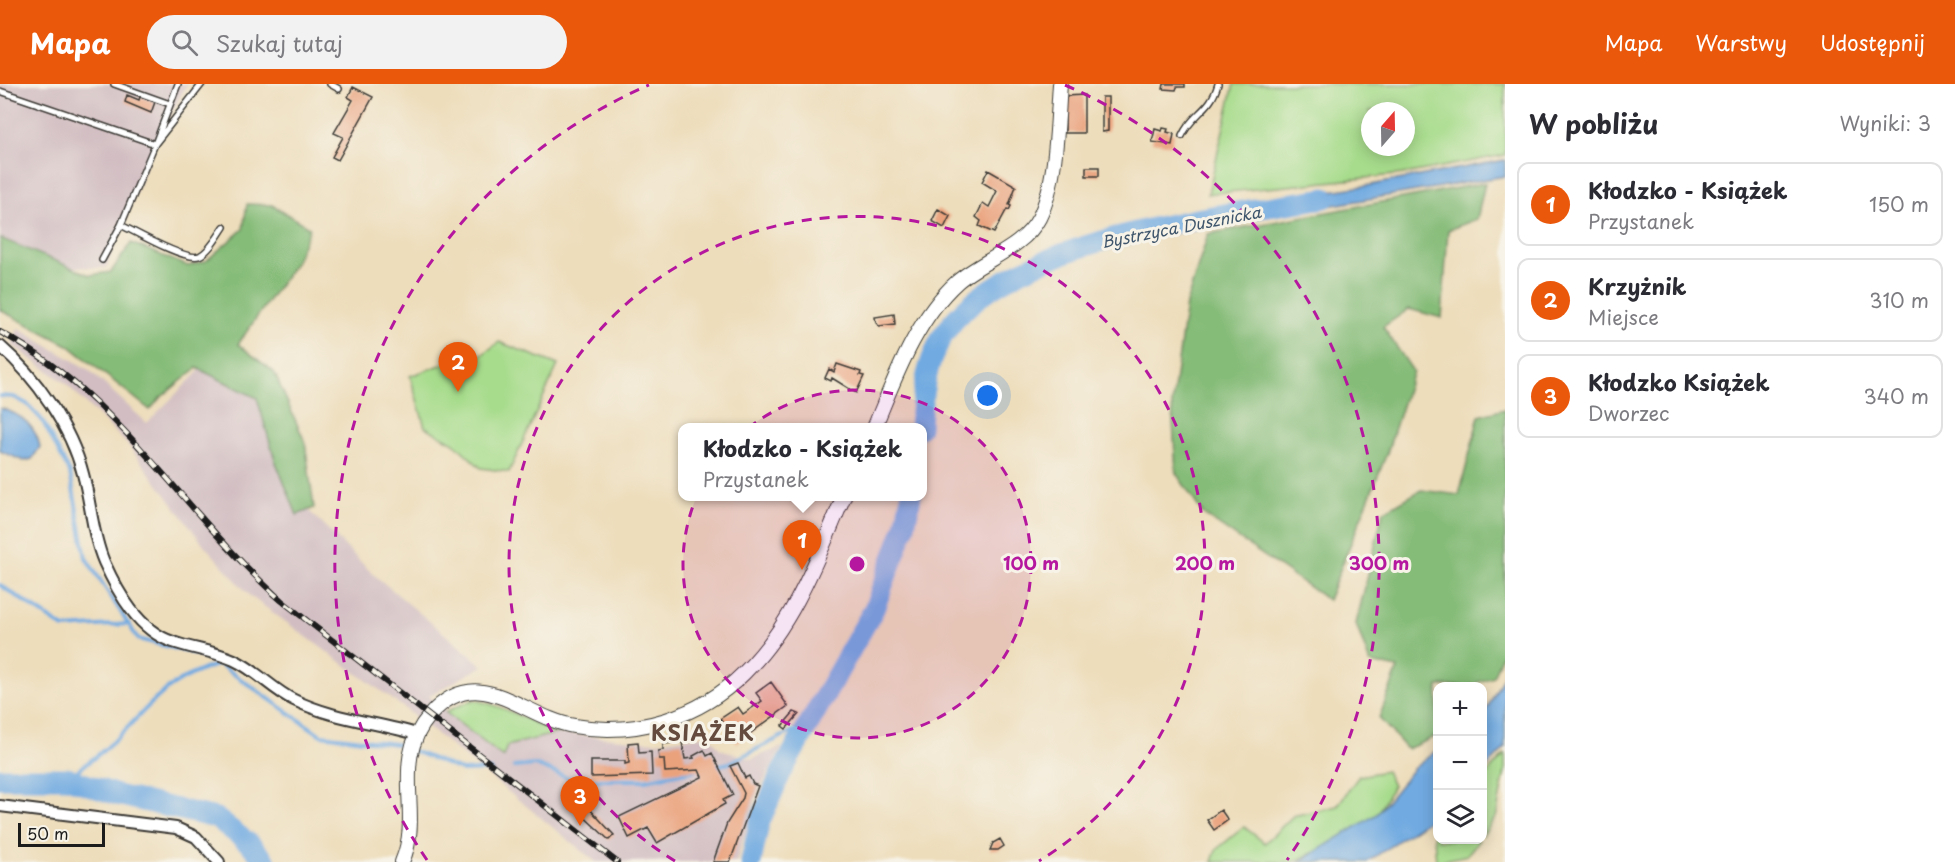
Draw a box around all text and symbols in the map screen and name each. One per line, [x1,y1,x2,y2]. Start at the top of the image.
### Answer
search box [147,15,567,69]
text: Mapa [30,21,111,64]
icon: search [168,26,201,59]
text: Szukaj tutaj [216,26,343,59]
text: Mapa [1605,26,1663,58]
text: Warstwy [1696,26,1787,58]
text: Udostępnij [1820,26,1925,58]
north arrow [1361,102,1415,156]
text: W pobliżu [1529,104,1658,143]
text: Wyniki: 3 [1839,108,1931,138]
text: Kłodzko - Książek [1588,173,1787,206]
text: 1 [1546,189,1555,219]
text: 150 m [1869,189,1929,219]
water label: Bystrzyca Dusznicka [1099,199,1263,253]
text: Przystanek [1588,206,1694,236]
text: Krzyżnik [1588,269,1687,302]
text: 2 [1543,285,1558,315]
text: 310 m [1869,285,1929,315]
text: Miejsce [1588,302,1659,332]
pin: 2 [438,342,478,392]
text: Kłodzko Książek [1588,365,1770,398]
your location [973,381,1002,410]
text: 3 [1544,381,1557,411]
text: 340 m [1864,381,1929,411]
text: Dworzec [1588,398,1669,428]
popup [678,423,927,501]
text: Kłodzko - Książek [703,431,902,464]
text: Przystanek [703,464,809,494]
pin: 1 [782,520,822,570]
text: 100 m [1003,549,1059,576]
text: 200 m [1175,549,1235,576]
text: 300 m [1349,549,1409,576]
centre of rings [847,554,867,574]
map controls [1433,682,1487,844]
button: + [1433,682,1487,736]
district label: KSIĄŻEK [651,716,755,748]
button: − [1433,736,1487,790]
pin: 3 [560,776,600,826]
button: layers [1433,790,1487,844]
scale bar [18,820,105,848]
text: 50 m [27,821,68,845]

